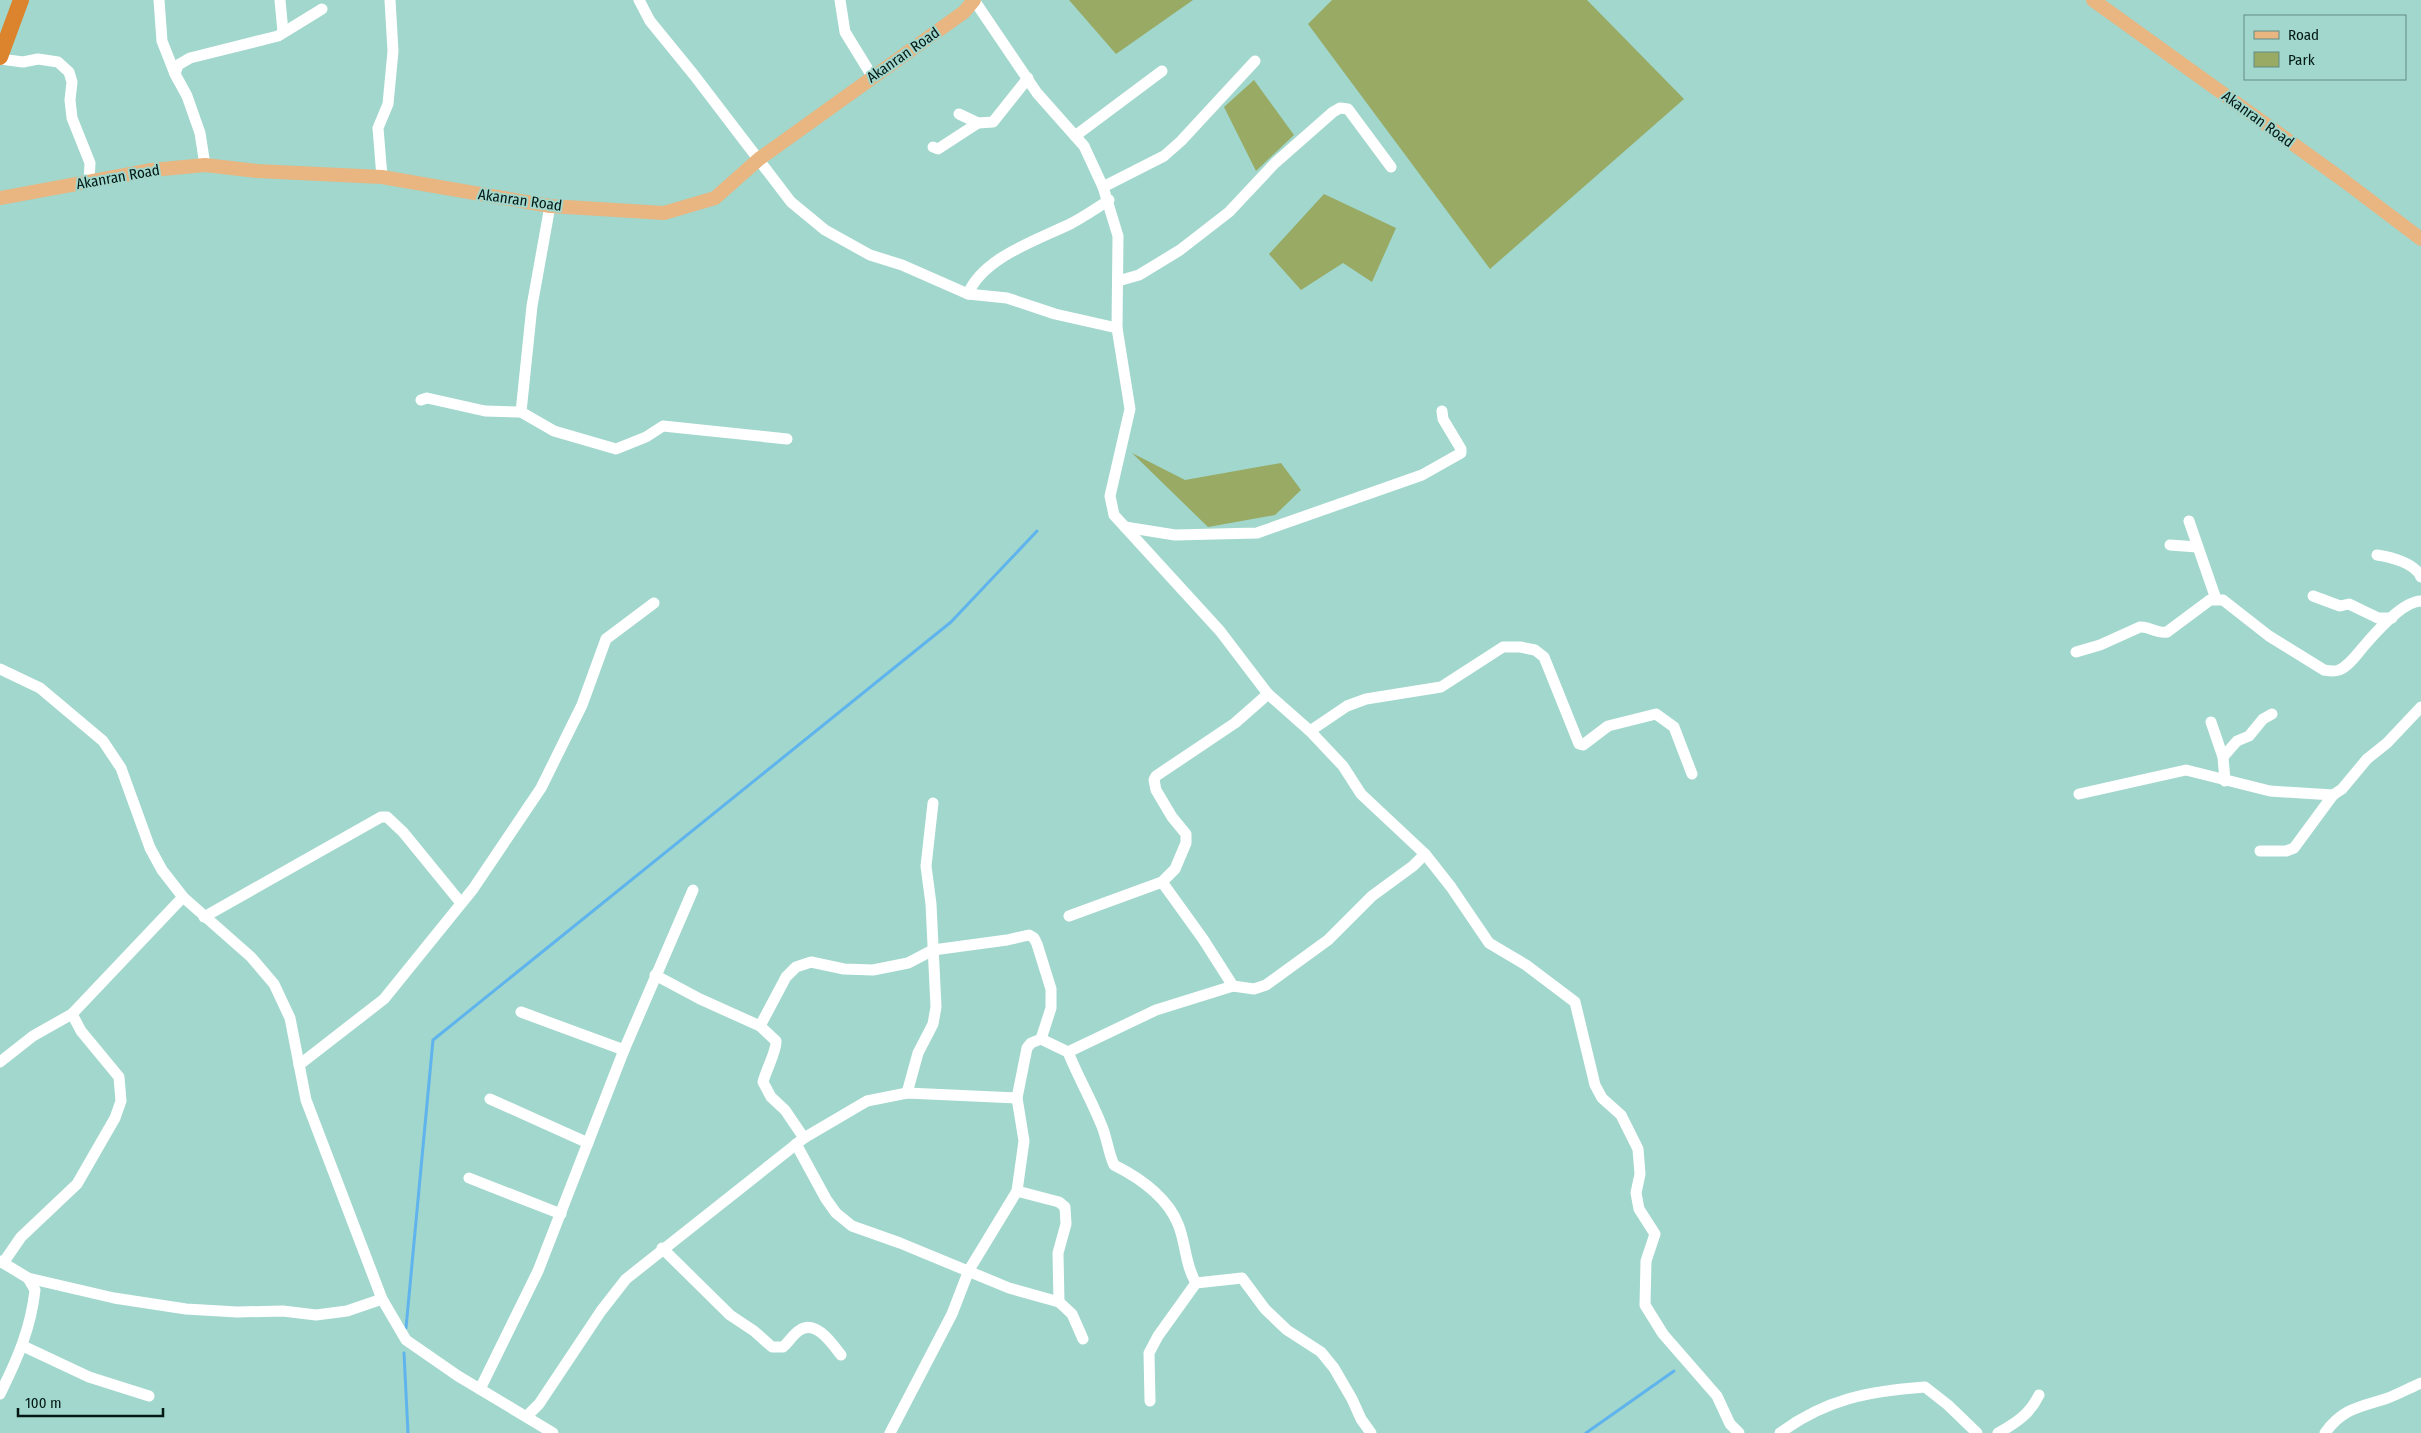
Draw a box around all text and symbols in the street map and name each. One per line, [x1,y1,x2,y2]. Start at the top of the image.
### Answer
legend [2244,15,2406,80]
street label: Akanran Road [863,23,943,87]
text: Road [2288,26,2319,44]
text: Park [2288,51,2315,69]
street label: Akanran Road [2219,87,2297,151]
street label: Akanran Road [75,161,161,193]
street label: Akanran Road [477,185,563,215]
scale bar [18,1386,162,1418]
text: 100 m [25,1394,62,1412]

